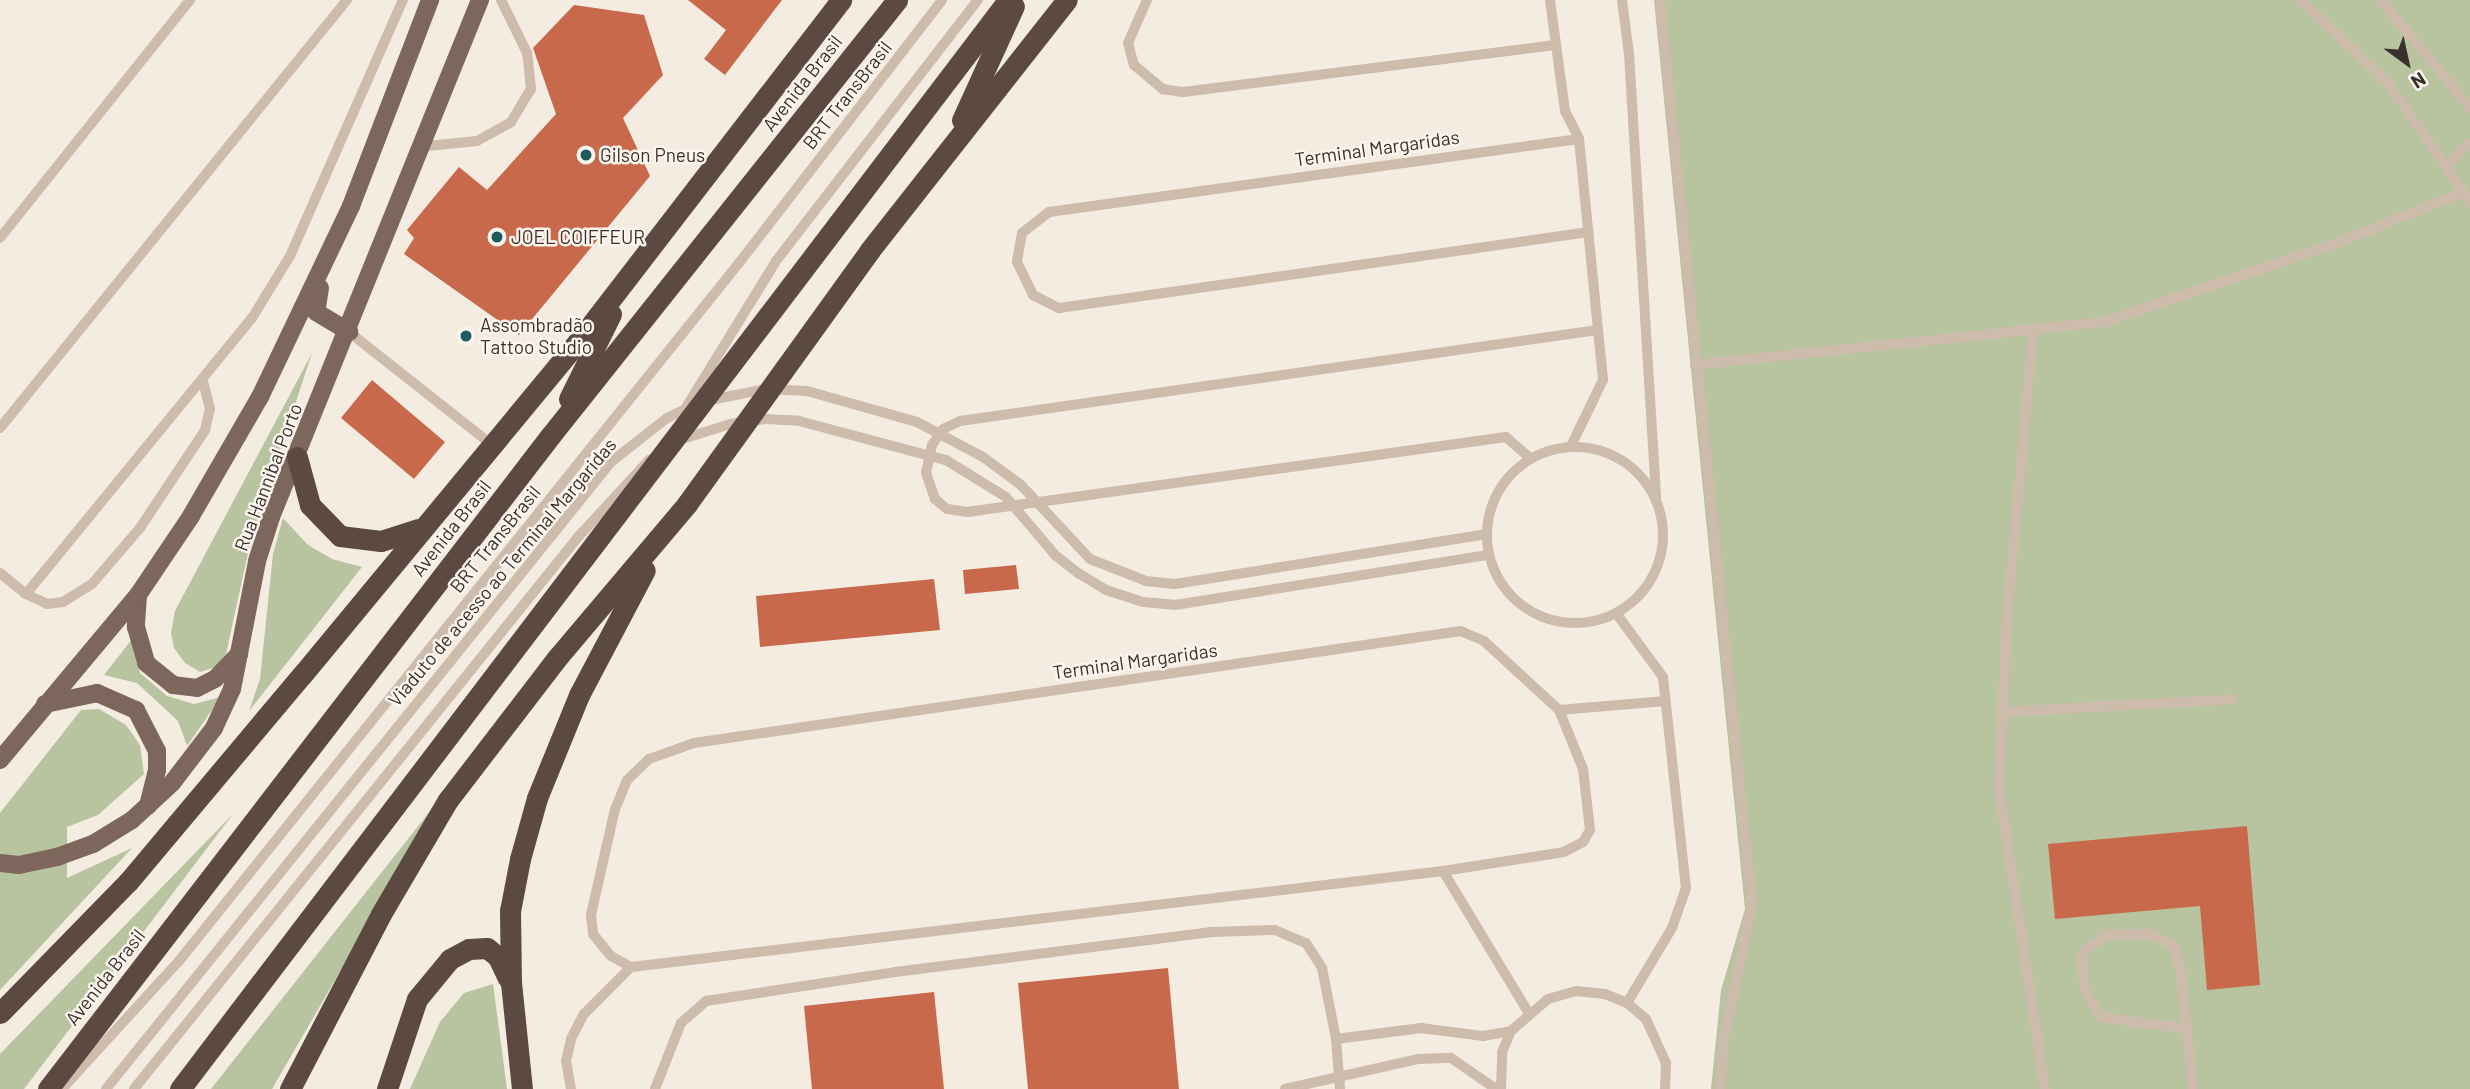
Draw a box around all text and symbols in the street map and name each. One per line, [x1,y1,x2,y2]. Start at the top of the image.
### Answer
north arrow [2372,28,2442,98]
street label: Avenida Brasil [757,30,847,136]
street label: BRT TransBrasil [798,36,896,154]
text: N [2407,68,2430,94]
street label: Terminal Margaridas [1293,125,1461,171]
place label: Gilson Pneus [600,144,705,166]
marker: Gilson Pneus [578,147,594,163]
place label: JOEL COIFFEUR [511,226,645,248]
marker: JOEL COIFFEUR [489,229,505,245]
place label: Assombradão Tattoo Studio [480,314,593,358]
marker: Assombradão Tattoo Studio [458,328,474,344]
street label: Rua Hannibal Porto [229,400,307,554]
street label: Viaduto de acesso ao Terminal Margaridas [383,433,621,711]
street label: Avenida Brasil [406,475,496,581]
street label: BRT TransBrasil [445,481,545,597]
street label: Terminal Margaridas [1051,638,1219,684]
street label: Avenida Brasil [60,924,150,1030]

